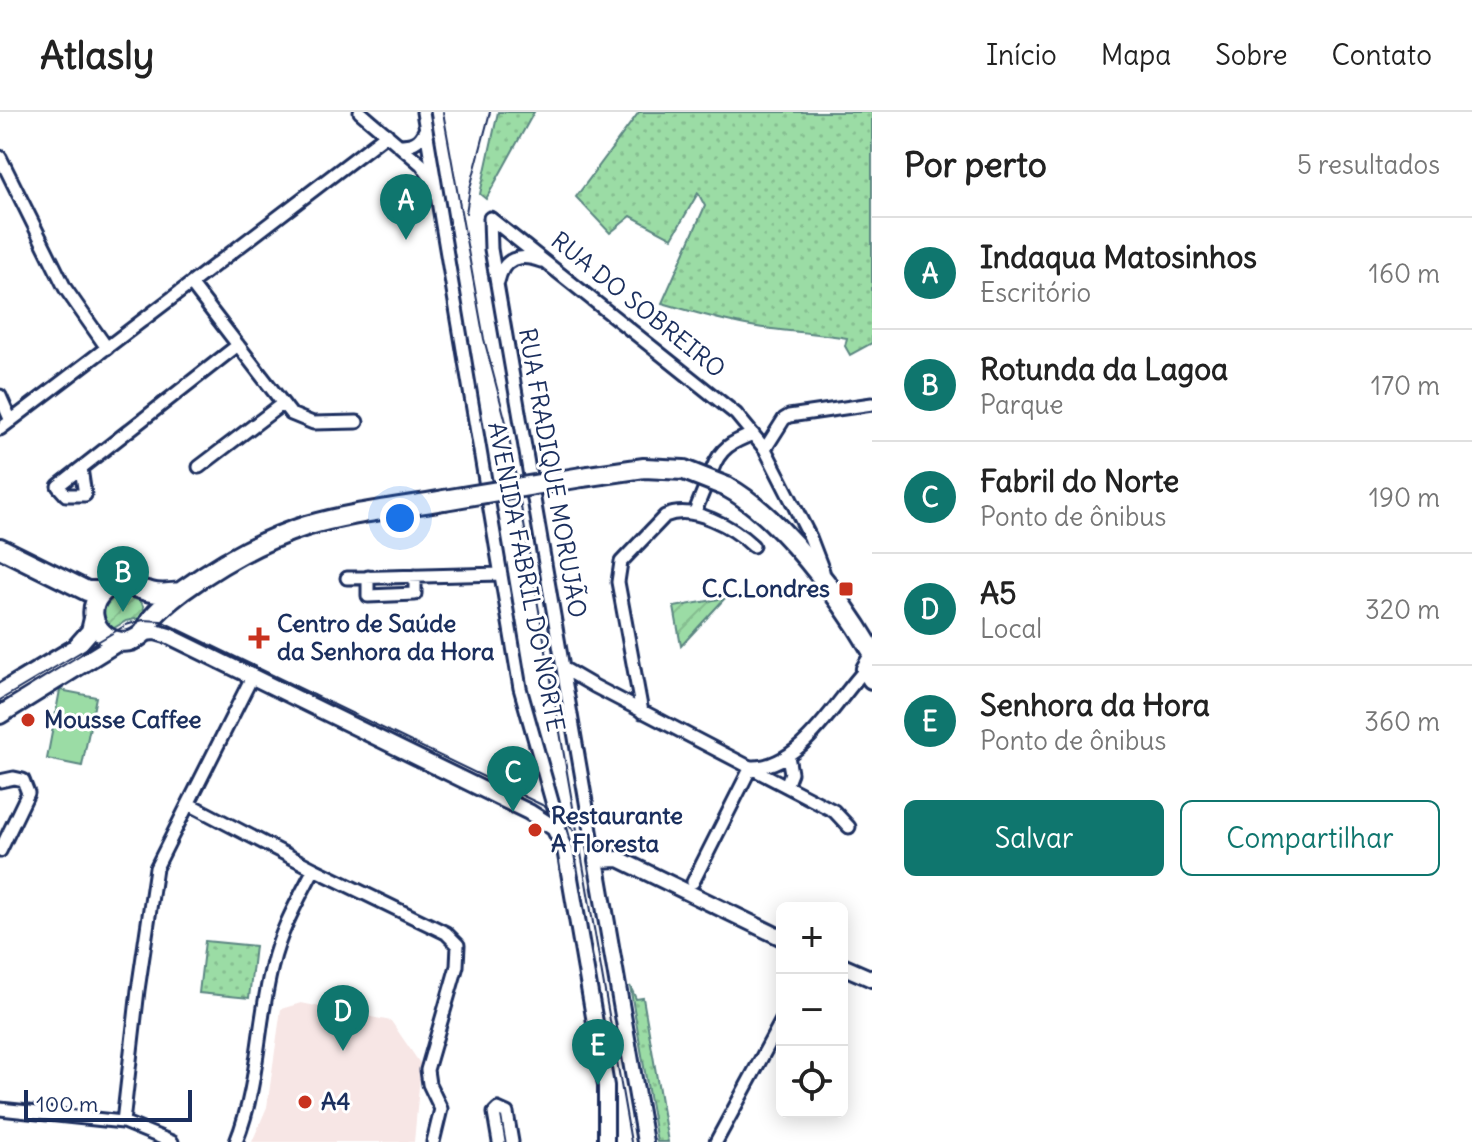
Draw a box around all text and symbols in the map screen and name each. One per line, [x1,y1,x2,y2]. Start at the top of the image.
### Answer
text: Atlasly [40,32,154,79]
text: Início [986,37,1057,73]
text: Mapa [1101,37,1171,73]
text: Sobre [1215,37,1288,73]
text: Contato [1332,37,1432,73]
text: Por perto [904,143,1047,186]
text: 5 resultados [1297,148,1440,181]
pin: A [380,174,432,240]
street label: RUA DO SOBREIRO [546,225,732,384]
text: Indaqua Matosinhos [980,238,1257,276]
text: A [922,257,938,290]
text: 160 m [1369,257,1440,290]
text: Escritório [980,276,1091,309]
street label: RUA FRADIQUE MORUJÃO [513,326,593,620]
text: Rotunda da Lagoa [980,350,1228,388]
text: B [921,369,939,402]
text: 170 m [1371,369,1440,402]
text: Parque [980,388,1064,421]
street label: AVENIDA FABRIL DO NORTE [482,419,572,734]
text: Fabril do Norte [980,462,1179,500]
text: C [921,481,939,514]
text: 190 m [1369,481,1440,514]
your location [380,498,420,538]
text: Ponto de ônibus [980,500,1166,533]
pin: B [97,546,149,612]
place label: C.C.Londres [702,573,830,603]
text: A5 [980,574,1017,612]
marker: C.C.Londres [837,580,855,598]
text: D [921,593,939,626]
text: 320 m [1365,593,1440,626]
place label: Centro de Saúde da Senhora da Hora [277,608,495,666]
text: Local [980,612,1042,645]
marker: Centro de Saúde da Senhora da Hora [248,627,270,649]
text: Senhora da Hora [980,686,1210,724]
place label: Mousse Caffee [44,704,202,734]
text: E [922,705,938,738]
text: 360 m [1364,705,1440,738]
marker: Mousse Caffee [19,711,37,729]
text: Ponto de ônibus [980,724,1166,757]
pin: C [487,746,539,812]
place label: Restaurante A Floresta [551,800,683,858]
button: Salvar [904,800,1164,876]
button: Compartilhar [1180,800,1440,876]
marker: Restaurante A Floresta [526,821,544,839]
map controls [776,902,848,1118]
button: + [776,902,848,974]
button: − [776,974,848,1046]
pin: D [317,985,369,1051]
pin: E [572,1019,624,1085]
button: locate [776,1046,848,1118]
scale bar [24,1086,192,1122]
place label: A4 [321,1086,350,1116]
text: 100 m [36,1090,98,1118]
marker: A4 [296,1093,314,1111]

